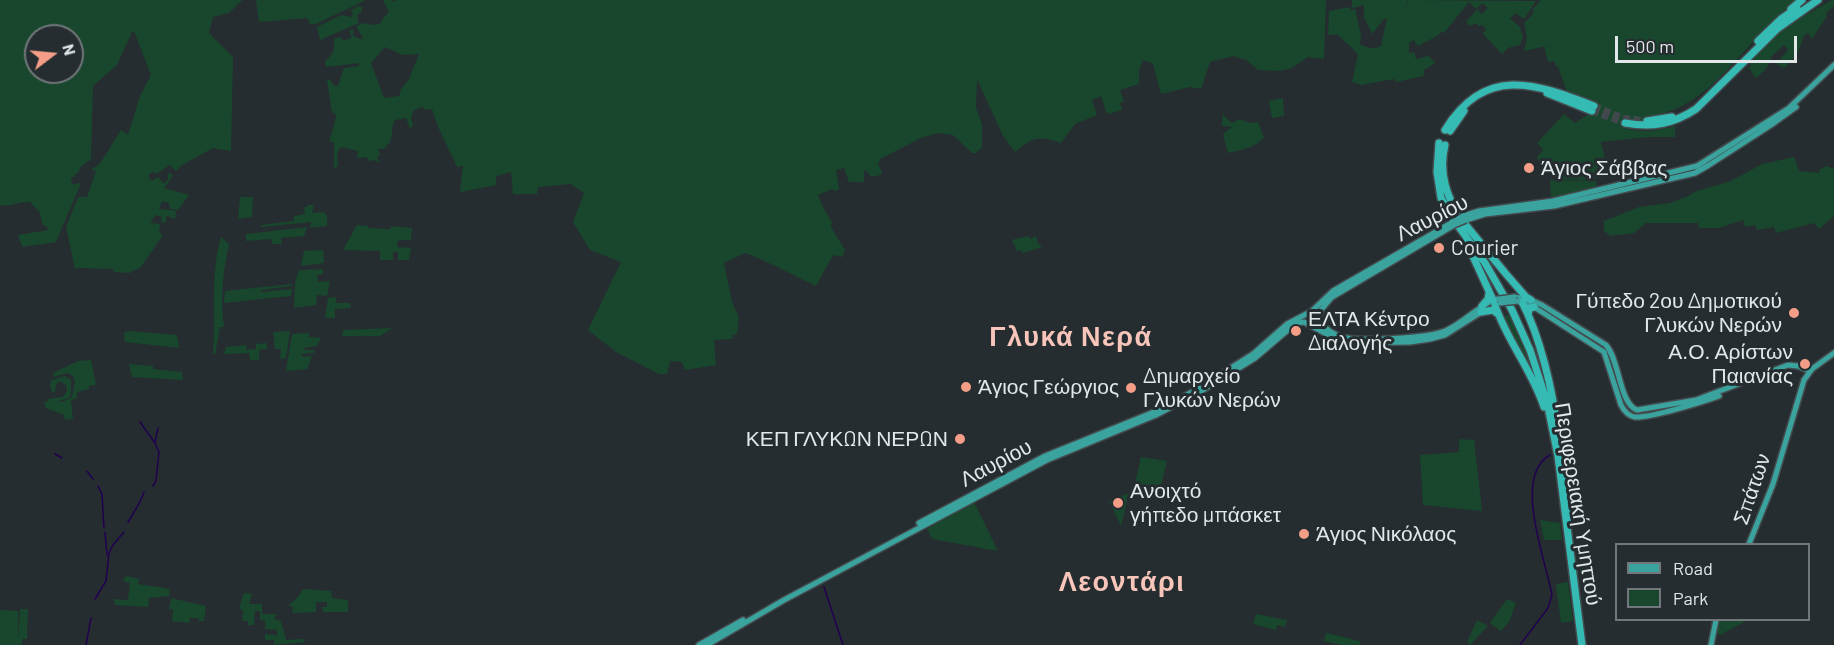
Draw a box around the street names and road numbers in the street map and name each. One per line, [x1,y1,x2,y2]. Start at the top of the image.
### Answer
street label: Λαυρίου [1392,189,1472,247]
street label: Περιφερειακή Υμηττού [1550,401,1606,607]
street label: Λαυρίου [956,434,1036,492]
street label: Σπάτων [1728,450,1776,528]

